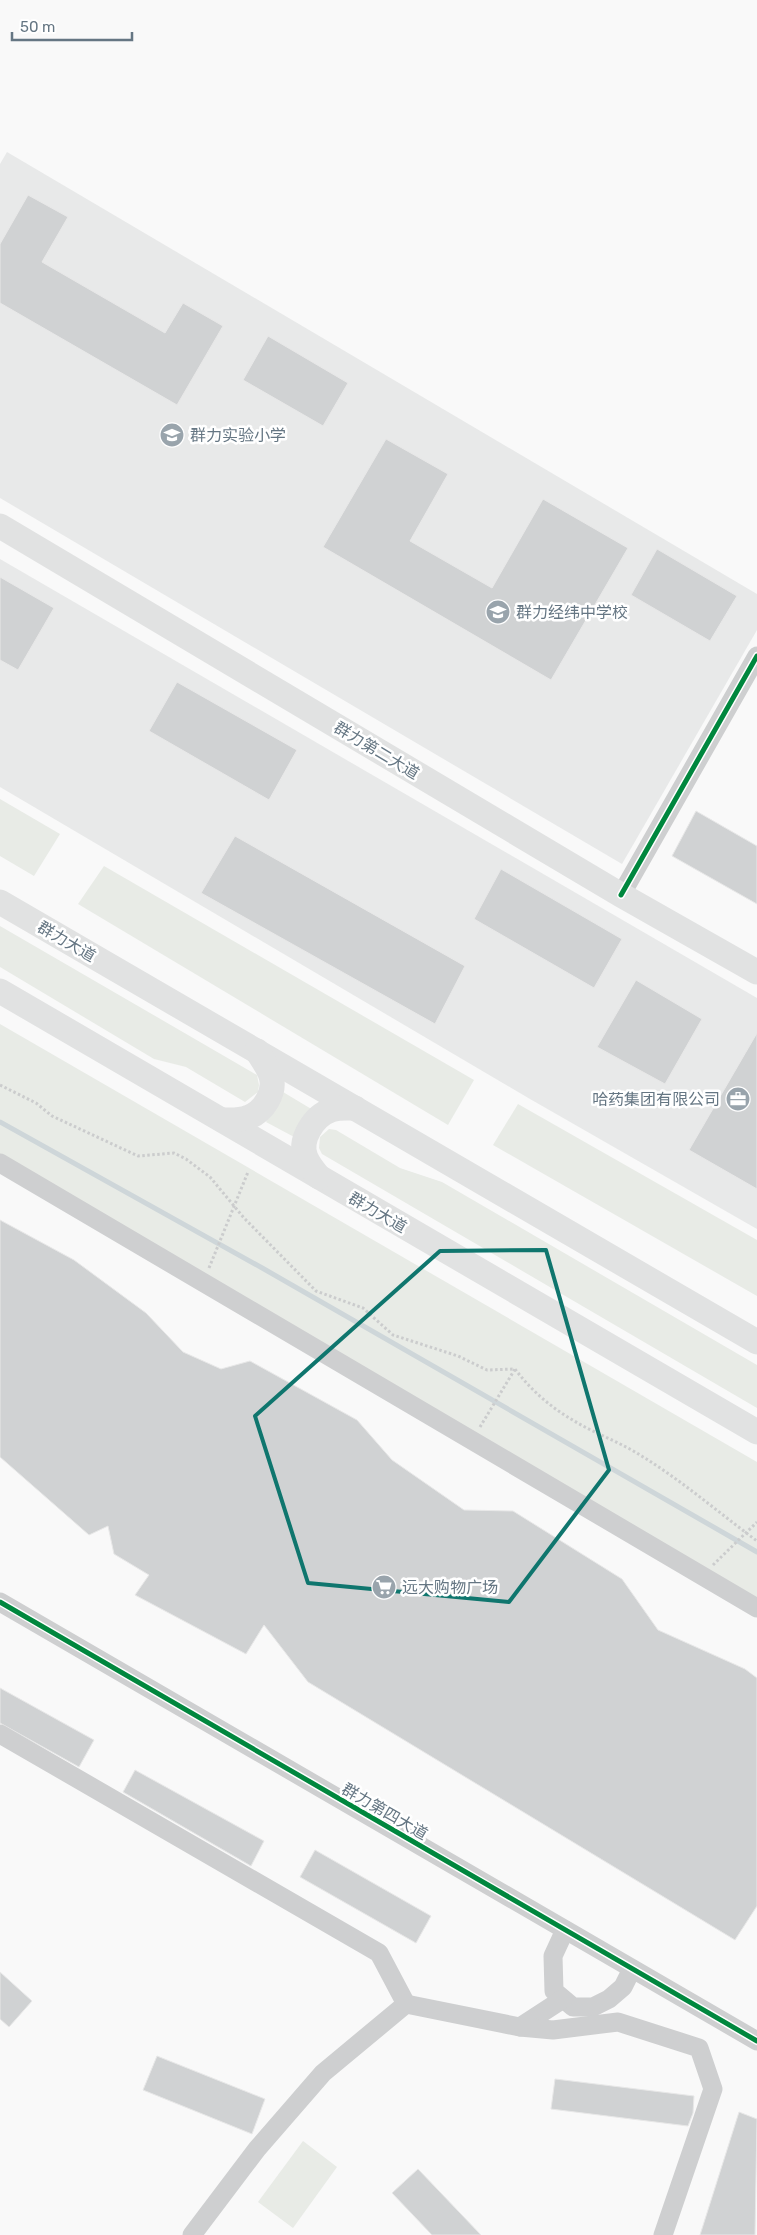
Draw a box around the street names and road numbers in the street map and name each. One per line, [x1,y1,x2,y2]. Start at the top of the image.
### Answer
street label: 群力第二大道 [331,718,423,783]
street label: 群力大道 [34,917,99,966]
street label: 群力大道 [345,1188,410,1237]
street label: 群力第四大道 [338,1779,431,1844]

